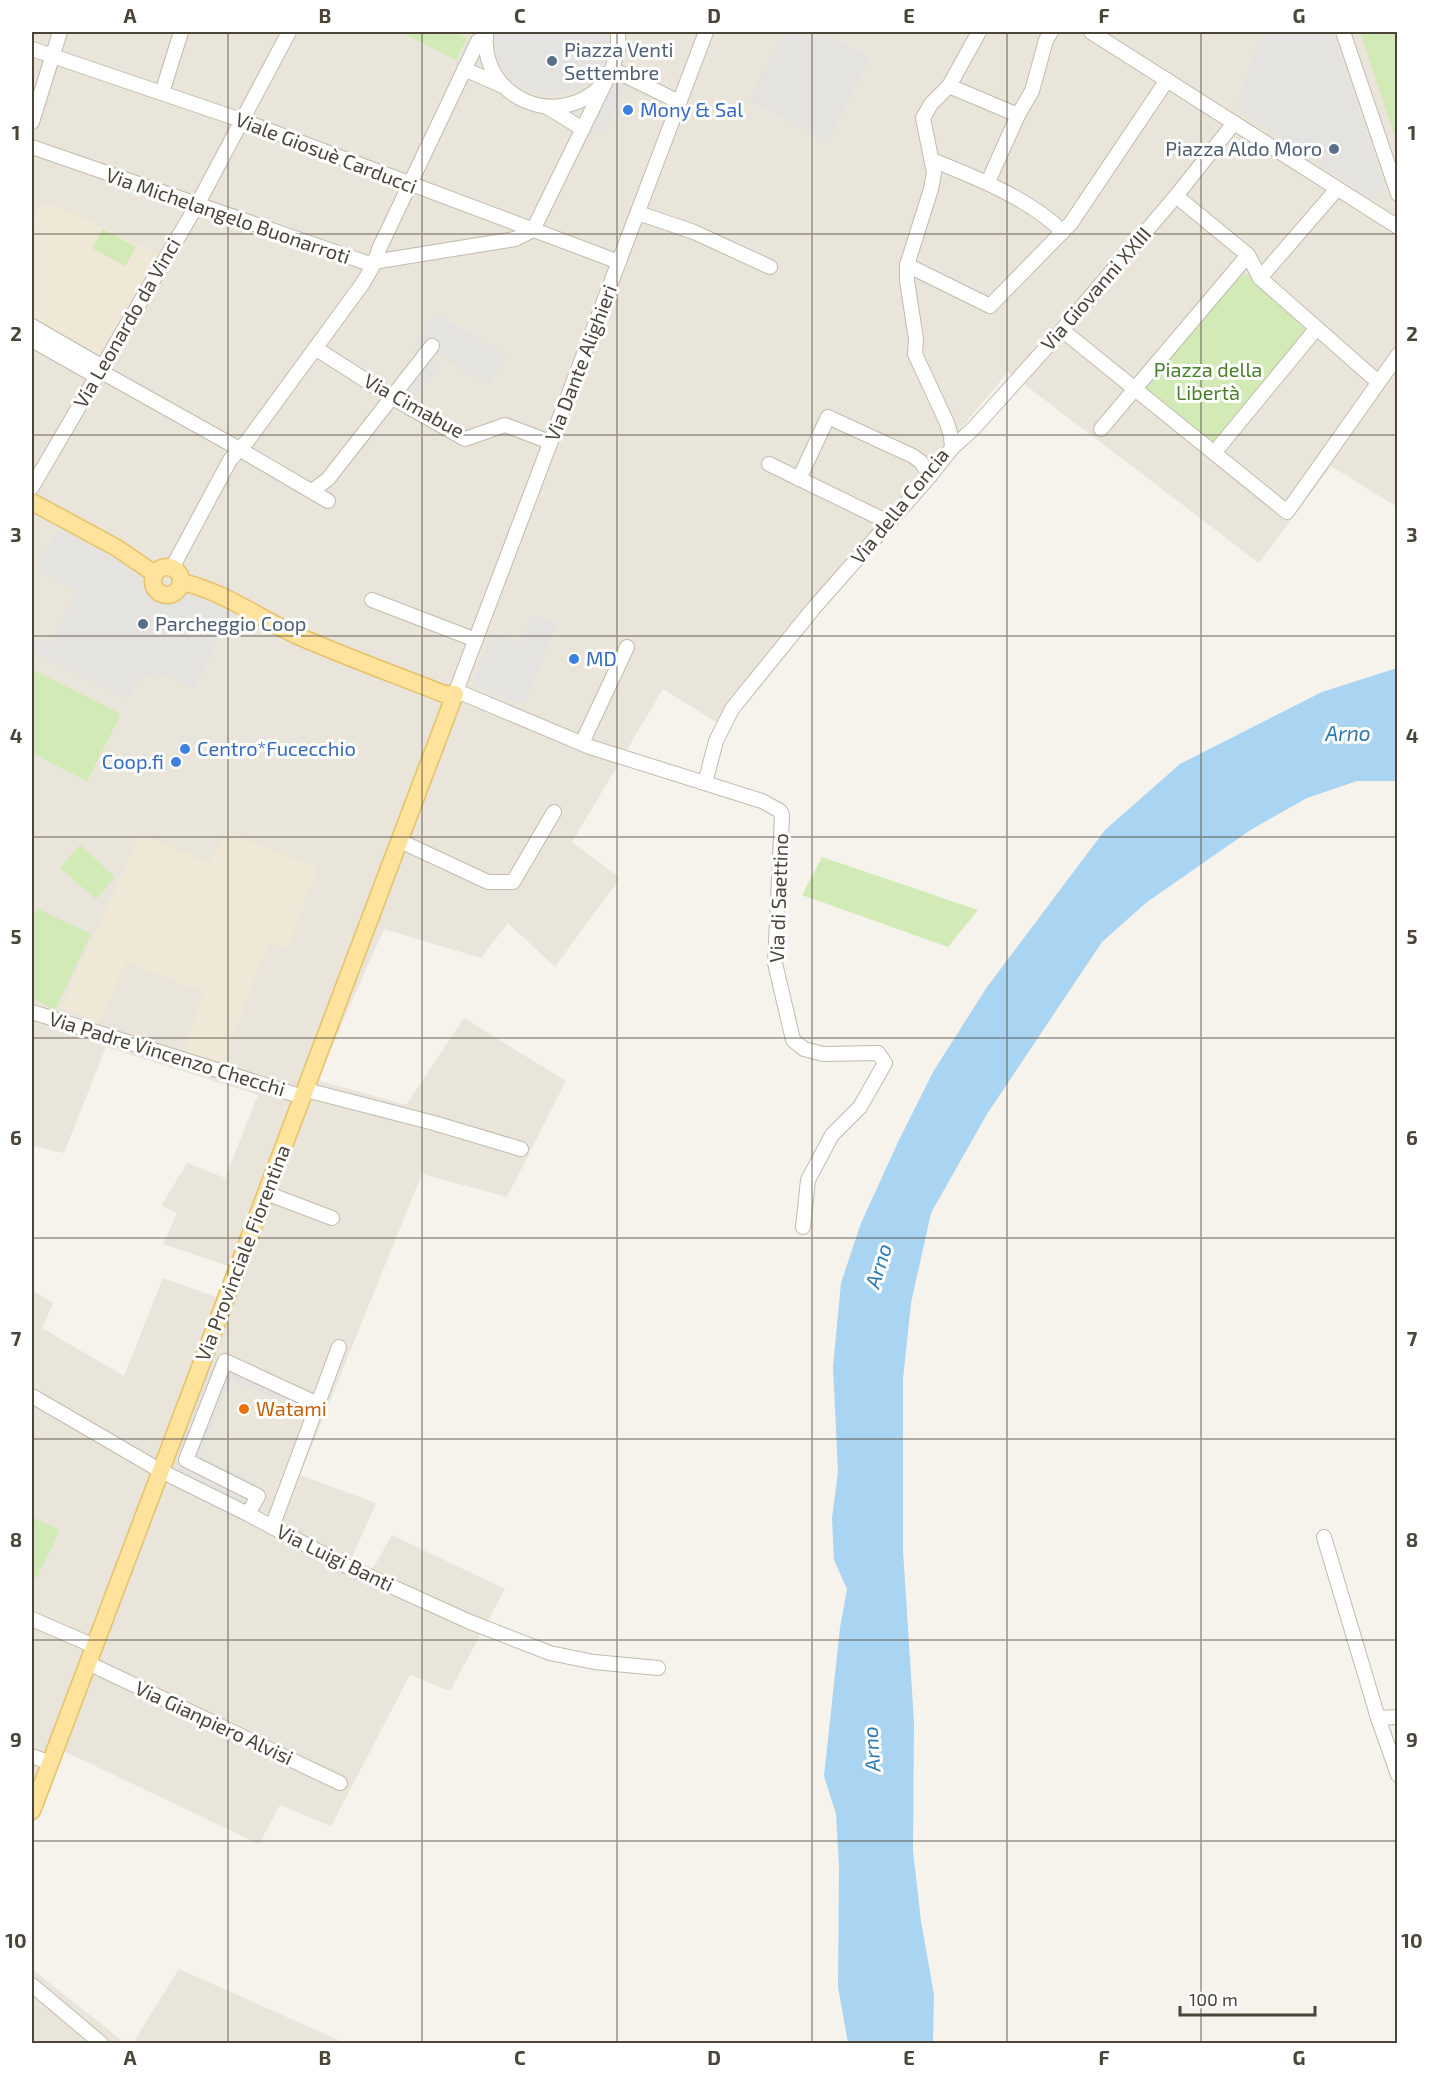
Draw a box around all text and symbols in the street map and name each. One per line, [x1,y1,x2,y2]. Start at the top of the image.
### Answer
text: A [123,3,137,27]
text: B [319,3,331,27]
text: C [514,3,526,27]
text: D [707,3,721,27]
text: E [903,3,915,27]
text: F [1098,3,1110,27]
text: G [1293,3,1305,27]
place label: Piazza Venti Settembre [564,37,673,84]
marker: Piazza Venti Settembre [545,54,559,68]
place label: Mony & Sal [640,97,743,121]
marker: Mony & Sal [621,103,635,117]
street label: Viale Giosuè Carducci [232,106,420,198]
text: 1 [12,120,20,144]
text: 1 [1408,120,1416,144]
place label: Piazza Aldo Moro [1165,136,1322,160]
marker: Piazza Aldo Moro [1327,142,1341,156]
street label: Via Michelangelo Buonarroti [103,162,354,268]
street label: Via Giovanni XXIII [1035,222,1155,355]
street label: Via Leonardo da Vinci [68,233,185,412]
street label: Via Dante Alighieri [539,281,621,444]
text: 2 [10,321,22,345]
text: 2 [1406,321,1418,345]
park label: Piazza della Libertà [1154,357,1262,404]
street label: Via Cimabue [360,368,469,443]
street label: Via della Concia [845,443,953,568]
text: 3 [10,522,22,546]
text: 3 [1406,522,1418,546]
place label: Parcheggio Coop [155,611,306,635]
marker: Parcheggio Coop [136,617,150,631]
place label: MD [586,646,617,670]
marker: MD [567,652,581,666]
water label: Arno [1324,720,1371,745]
text: 4 [10,723,23,747]
text: 4 [1406,723,1419,747]
place label: Centro*Fucecchio [197,736,356,760]
marker: Centro*Fucecchio [178,742,192,756]
place label: Coop.fi [102,749,164,773]
marker: Coop.fi [169,755,183,769]
street label: Via di Saettino [764,833,792,963]
text: 5 [10,924,22,948]
text: 5 [1406,924,1418,948]
street label: Via Padre Vincenzo Checchi [46,1006,288,1100]
text: 6 [10,1125,22,1149]
text: 6 [1406,1125,1418,1149]
street label: Via Provinciale Fiorentina [190,1141,294,1364]
water label: Arno [859,1240,896,1292]
text: 7 [11,1326,22,1350]
text: 7 [1407,1326,1418,1350]
place label: Watami [256,1396,327,1420]
marker: Watami [237,1402,251,1416]
street label: Via Luigi Banti [273,1518,398,1596]
text: 8 [10,1527,22,1551]
text: 8 [1406,1527,1418,1551]
street label: Via Gianpiero Alvisi [132,1675,297,1769]
water label: Arno [856,1726,885,1774]
text: 9 [10,1727,22,1751]
text: 9 [1406,1727,1418,1751]
text: 10 [5,1928,27,1952]
text: 10 [1401,1928,1423,1952]
scale bar [1180,1979,1315,2017]
text: 100 m [1189,1988,1238,2010]
text: A [123,2045,137,2069]
text: B [319,2045,331,2069]
text: C [514,2045,526,2069]
text: D [707,2045,721,2069]
text: E [903,2045,915,2069]
text: F [1098,2045,1110,2069]
text: G [1293,2045,1305,2069]

